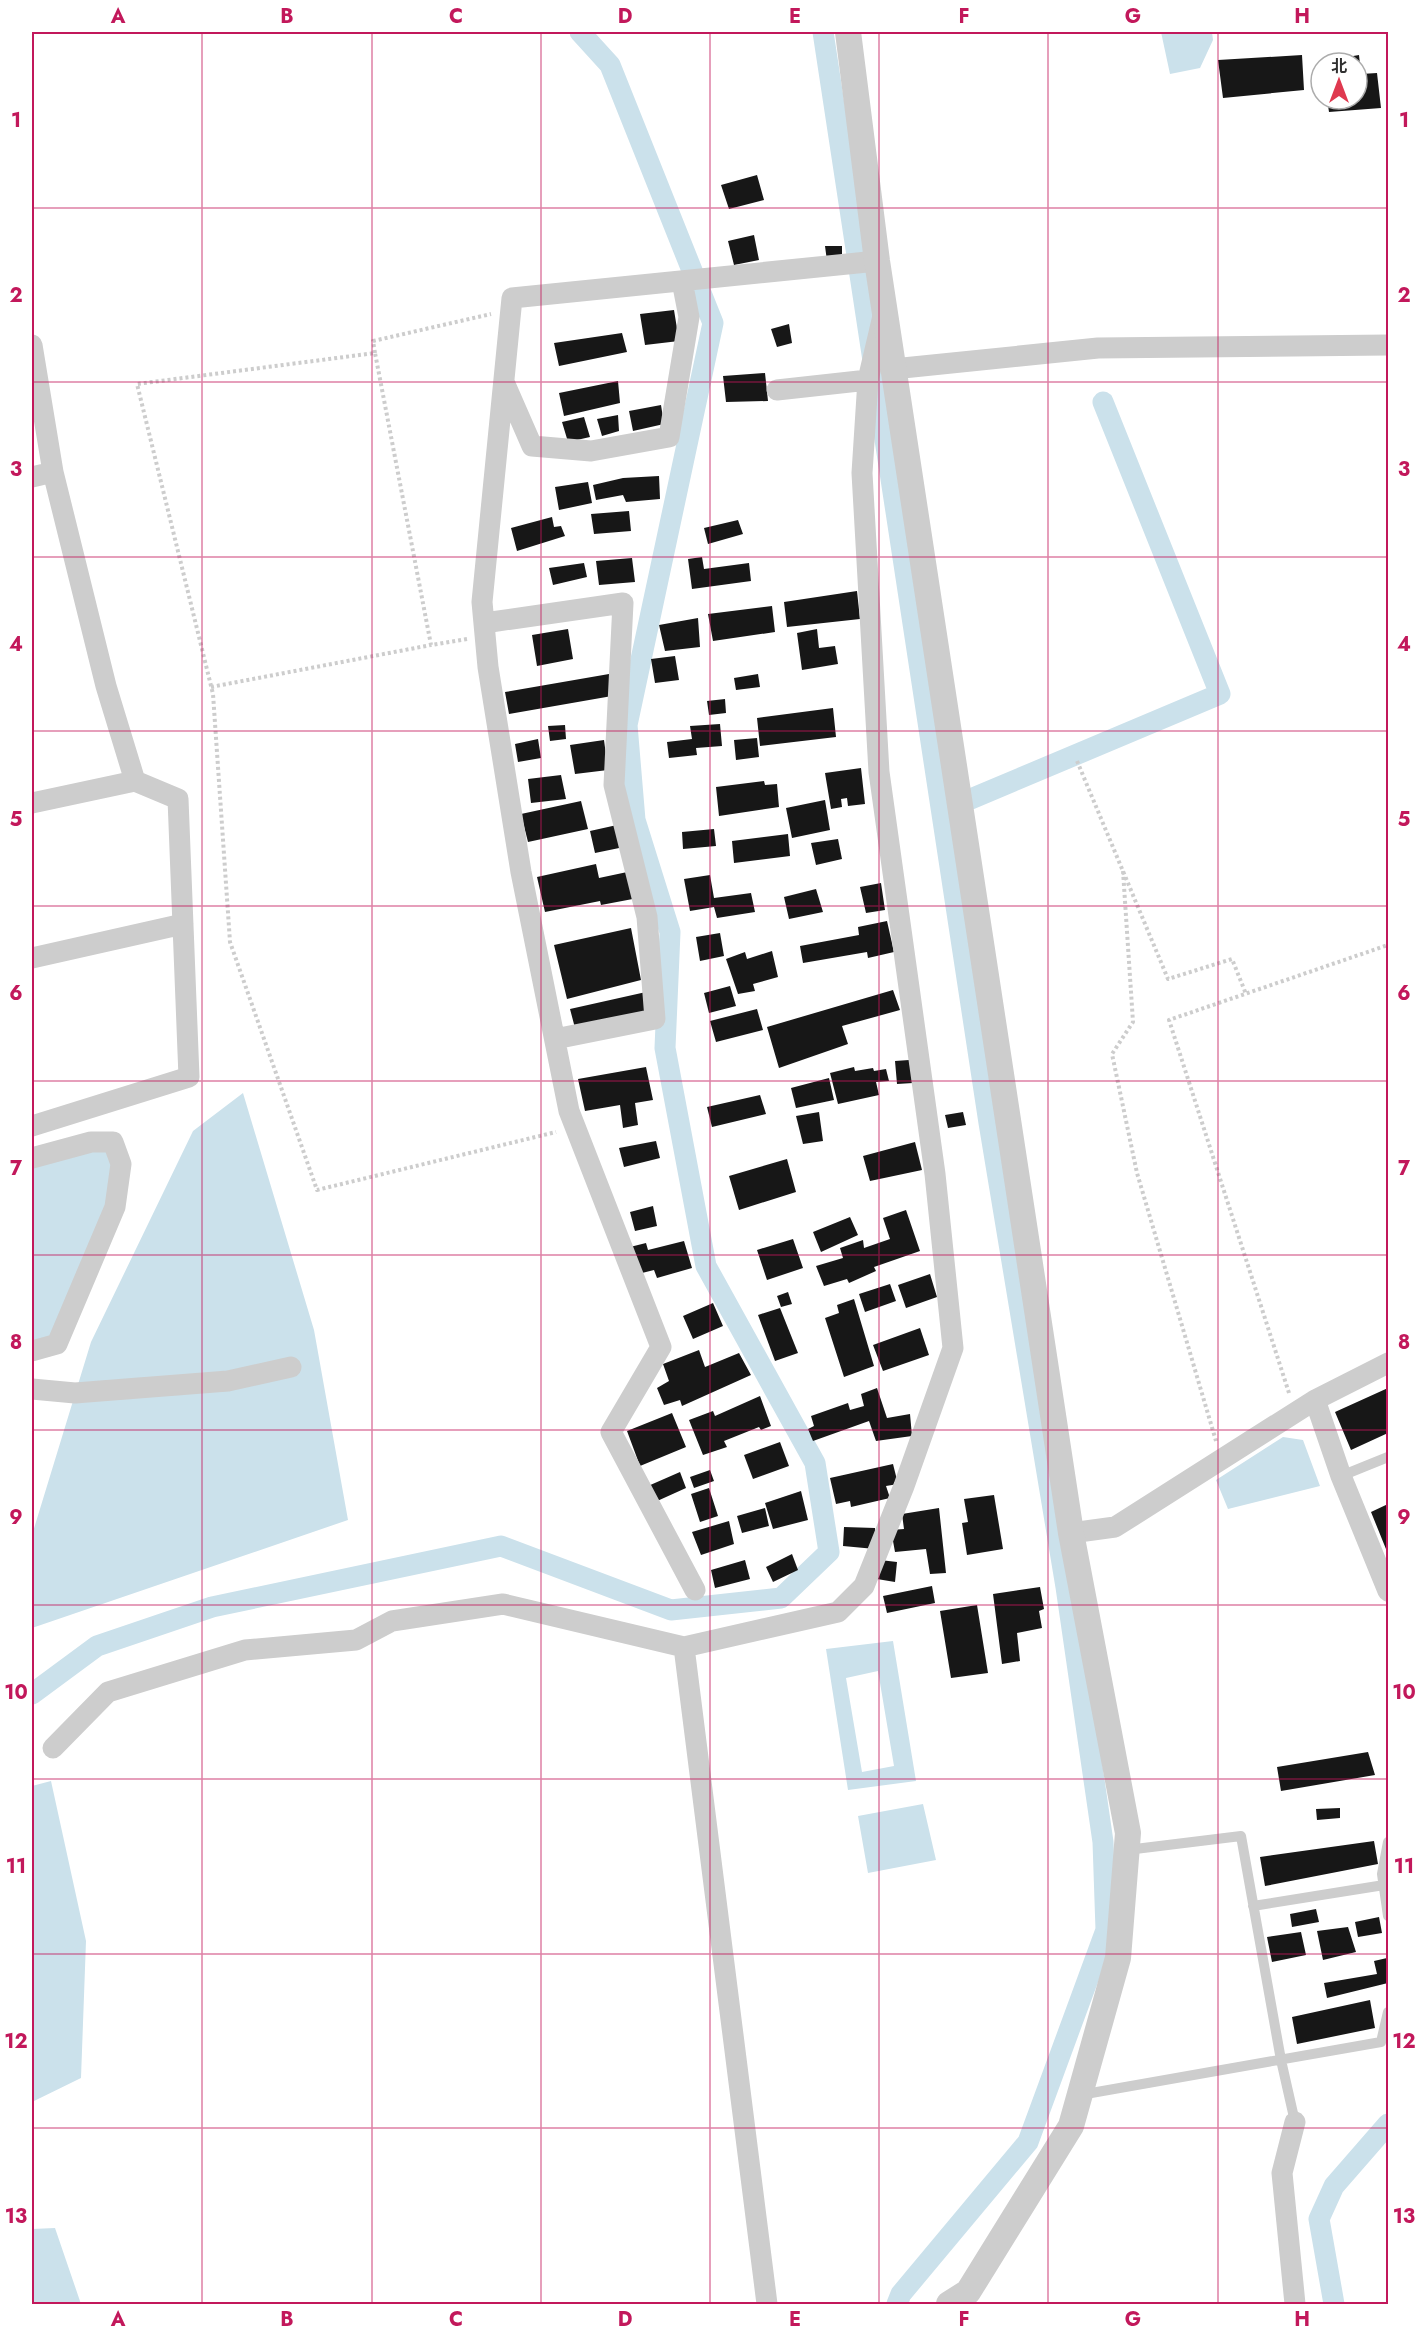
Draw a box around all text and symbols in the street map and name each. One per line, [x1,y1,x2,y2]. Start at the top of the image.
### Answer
text: A [110,2,126,31]
text: B [280,2,294,31]
text: C [449,2,463,31]
text: D [618,2,632,31]
text: E [789,2,801,31]
text: F [958,2,970,31]
text: G [1125,2,1141,31]
text: H [1294,2,1310,31]
north arrow [1309,51,1369,111]
text: 北 [1331,55,1347,78]
text: 1 [11,106,21,135]
text: 1 [1399,106,1409,135]
text: 2 [9,281,23,310]
text: 2 [1397,281,1411,310]
text: 3 [10,455,22,484]
text: 3 [1398,455,1410,484]
text: 4 [9,630,23,659]
text: 4 [1397,630,1411,659]
text: 5 [10,805,23,834]
text: 5 [1398,805,1411,834]
text: 6 [9,979,23,1008]
text: 6 [1397,979,1411,1008]
text: 7 [10,1154,23,1183]
text: 7 [1398,1154,1411,1183]
text: 8 [10,1328,22,1357]
text: 8 [1398,1328,1410,1357]
text: 9 [9,1503,23,1532]
text: 9 [1397,1503,1411,1532]
text: 10 [4,1678,28,1707]
text: 10 [1392,1678,1416,1707]
text: 11 [6,1852,26,1881]
text: 11 [1394,1852,1414,1881]
text: 12 [4,2027,28,2056]
text: 12 [1392,2027,1416,2056]
text: 13 [5,2202,27,2231]
text: 13 [1393,2202,1415,2231]
text: A [110,2305,126,2334]
text: B [280,2305,294,2334]
text: C [449,2305,463,2334]
text: D [618,2305,632,2334]
text: E [789,2305,801,2334]
text: F [958,2305,970,2334]
text: G [1125,2305,1141,2334]
text: H [1294,2305,1310,2334]

